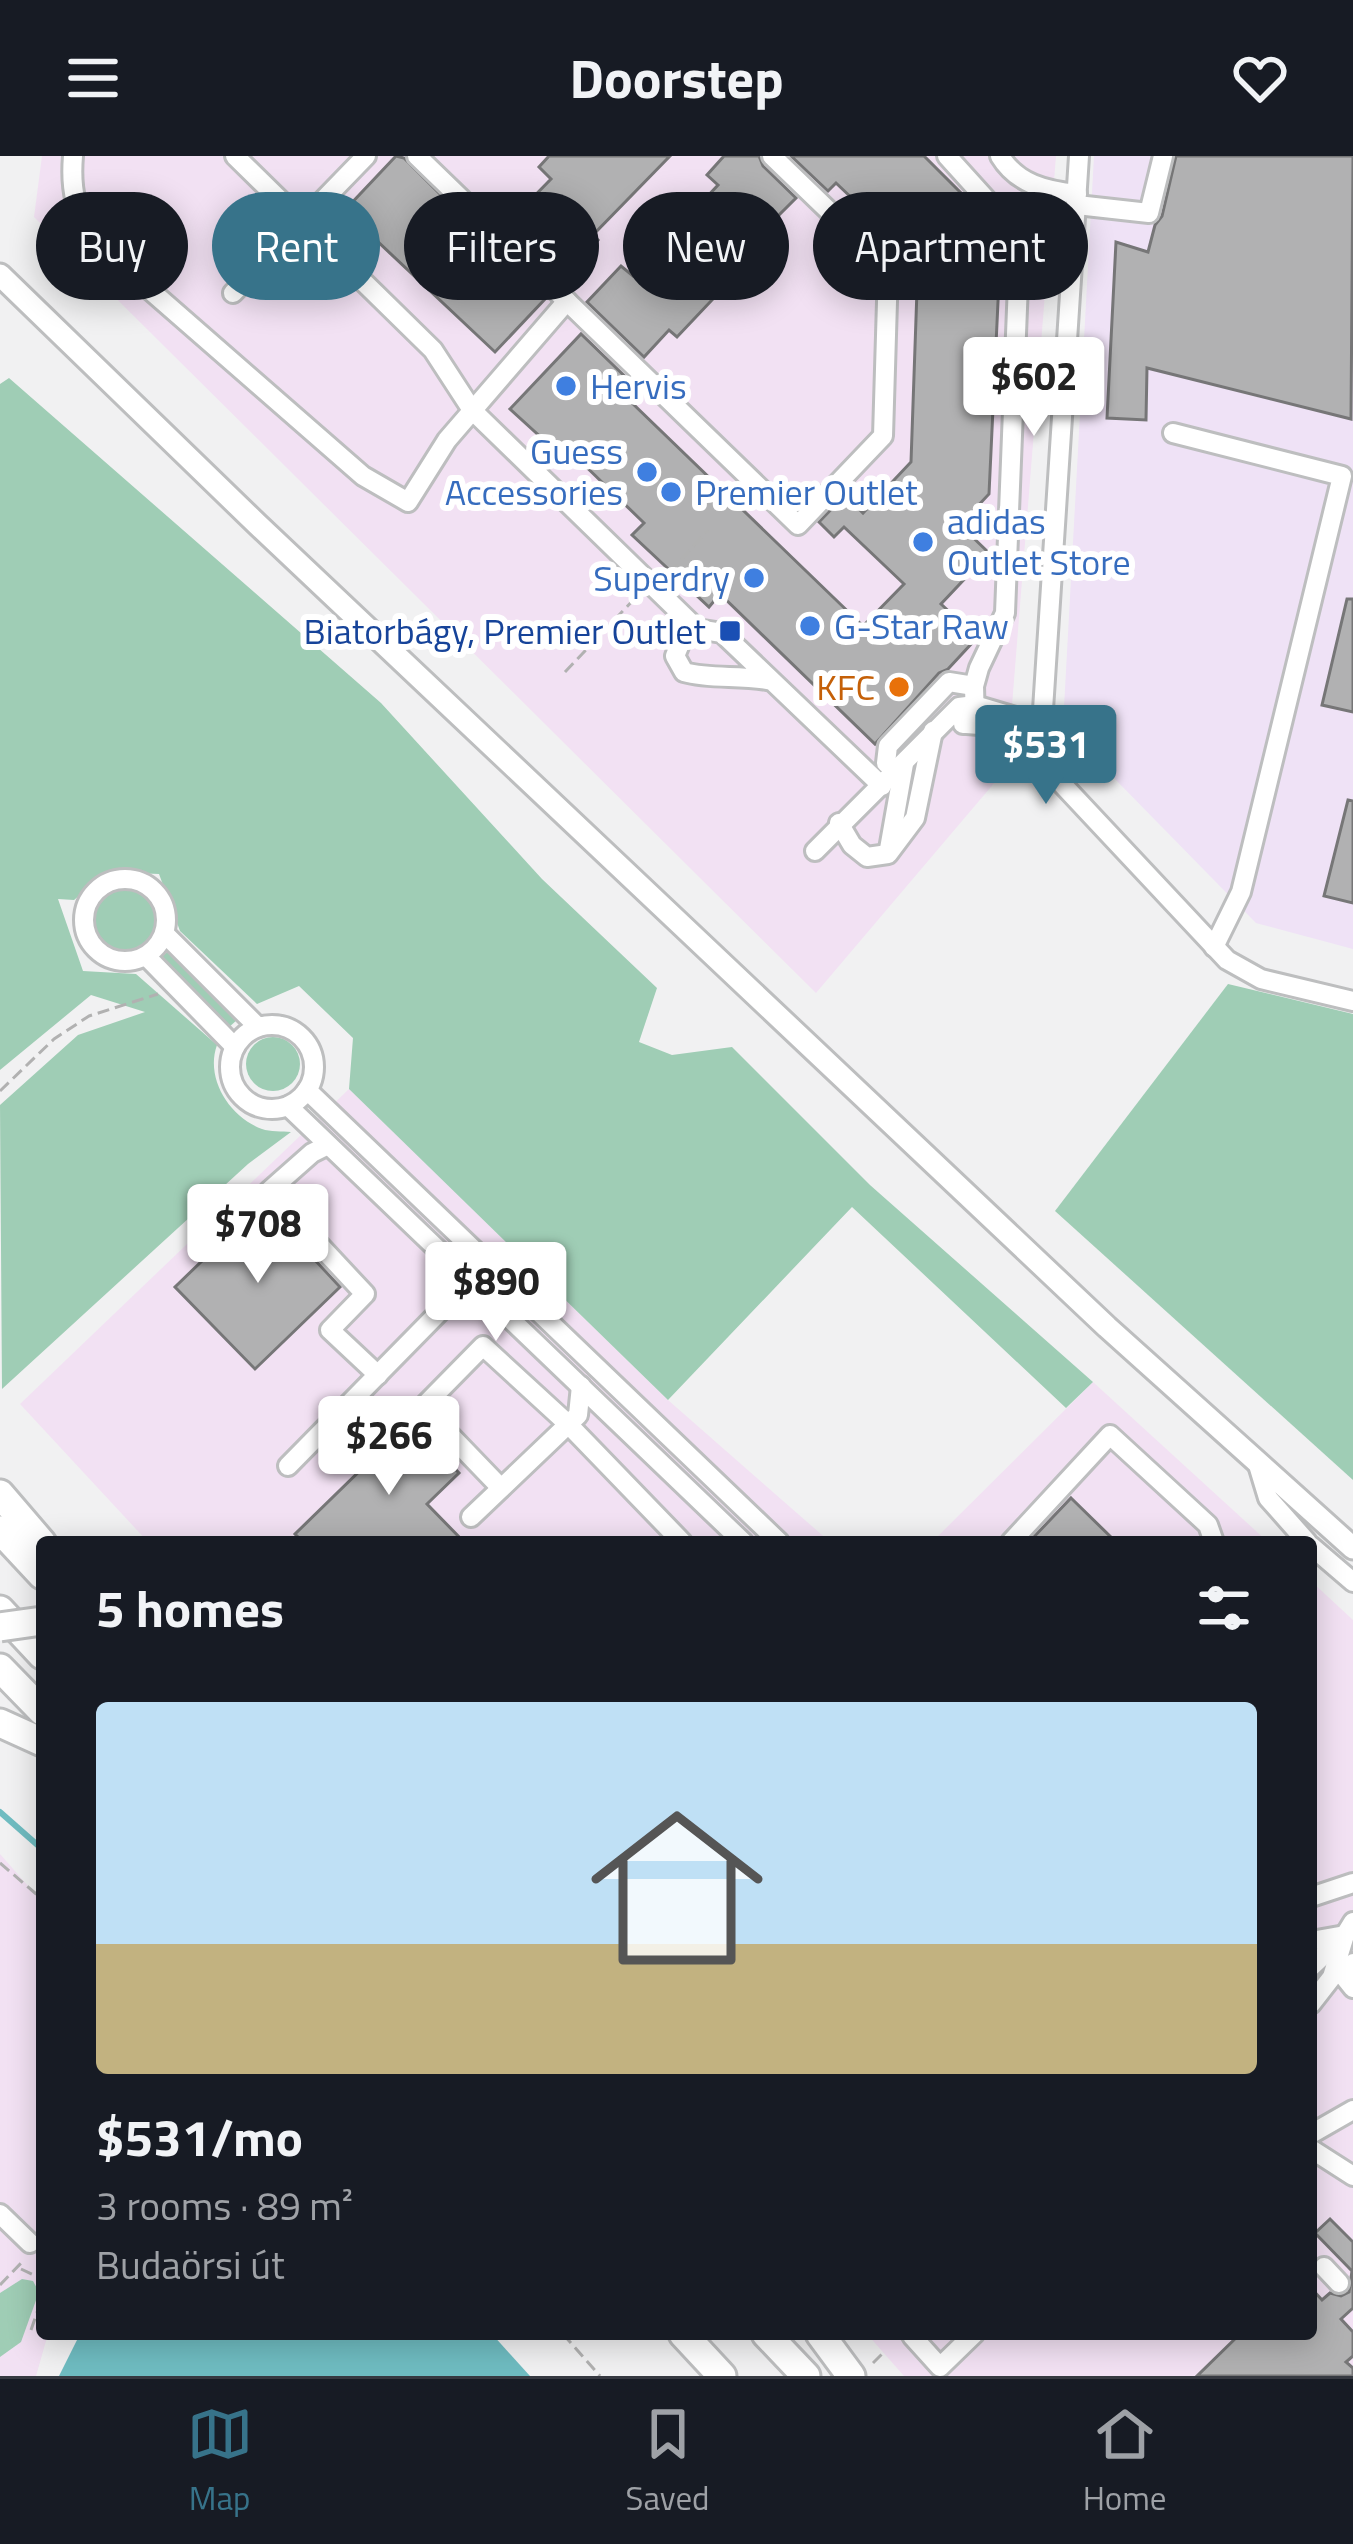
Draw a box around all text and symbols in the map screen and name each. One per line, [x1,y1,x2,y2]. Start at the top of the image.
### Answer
text: Doorstep [569,37,784,119]
icon: menu [60,45,126,111]
icon: heart [1227,45,1293,111]
chip: Buy [36,192,188,300]
chip: Rent [212,192,380,300]
chip: Filters [404,192,599,300]
chip: New [623,192,789,300]
chip: Apartment [813,192,1088,300]
pin: $602 [963,337,1105,439]
text: $602 [990,346,1078,405]
place label: Hervis [590,358,687,413]
marker: Hervis [553,373,579,399]
place label: Guess Accessories [445,423,623,519]
marker: Guess Accessories [634,459,660,485]
place label: Premier Outlet [695,464,918,519]
marker: Premier Outlet [658,479,684,505]
place label: adidas Outlet Store [947,493,1131,589]
marker: adidas Outlet Store [910,529,936,555]
place label: Superdry [593,550,730,605]
marker: Superdry [741,565,767,591]
place label: G-Star Raw [834,598,1009,653]
place label: Biatorbágy, Premier Outlet [304,603,706,658]
marker: G-Star Raw [797,613,823,639]
marker: Biatorbágy, Premier Outlet [717,618,743,644]
place label: KFC [816,659,875,714]
marker: KFC [886,674,912,700]
pin: $531 [975,705,1117,807]
text: $531 [1002,714,1090,773]
pin: $708 [187,1184,329,1286]
text: $708 [214,1193,302,1252]
pin: $890 [425,1242,567,1344]
text: $890 [452,1251,540,1310]
pin: $266 [318,1396,460,1498]
text: $266 [345,1405,433,1464]
text: 5 homes [96,1569,284,1647]
icon: filters [1191,1575,1257,1641]
icon: home [569,1780,785,1996]
text: $531/mo [96,2098,303,2176]
text: 3 rooms · 89 m² [96,2176,353,2235]
text: Budaörsi út [96,2235,285,2294]
tab: Map [187,2401,253,2523]
tab: Saved [626,2401,710,2523]
tab: Home [1083,2401,1166,2523]

